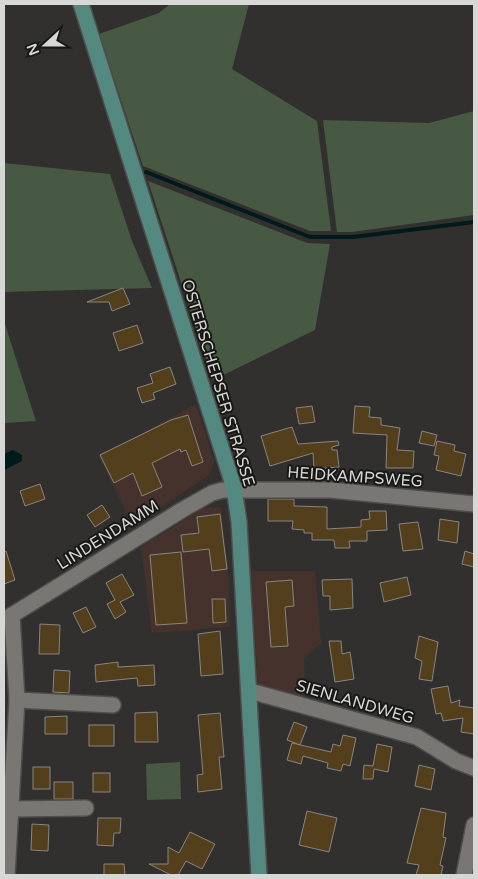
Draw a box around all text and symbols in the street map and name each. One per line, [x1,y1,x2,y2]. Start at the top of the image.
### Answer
north arrow [20,20,70,70]
text: N [23,41,43,58]
street label: OSTERSCHEPSER STRASSE [177,277,259,489]
street label: HEIDKAMPSWEG [287,462,423,492]
street label: LINDENDAMM [53,496,163,574]
street label: SIENLANDWEG [294,676,416,728]

